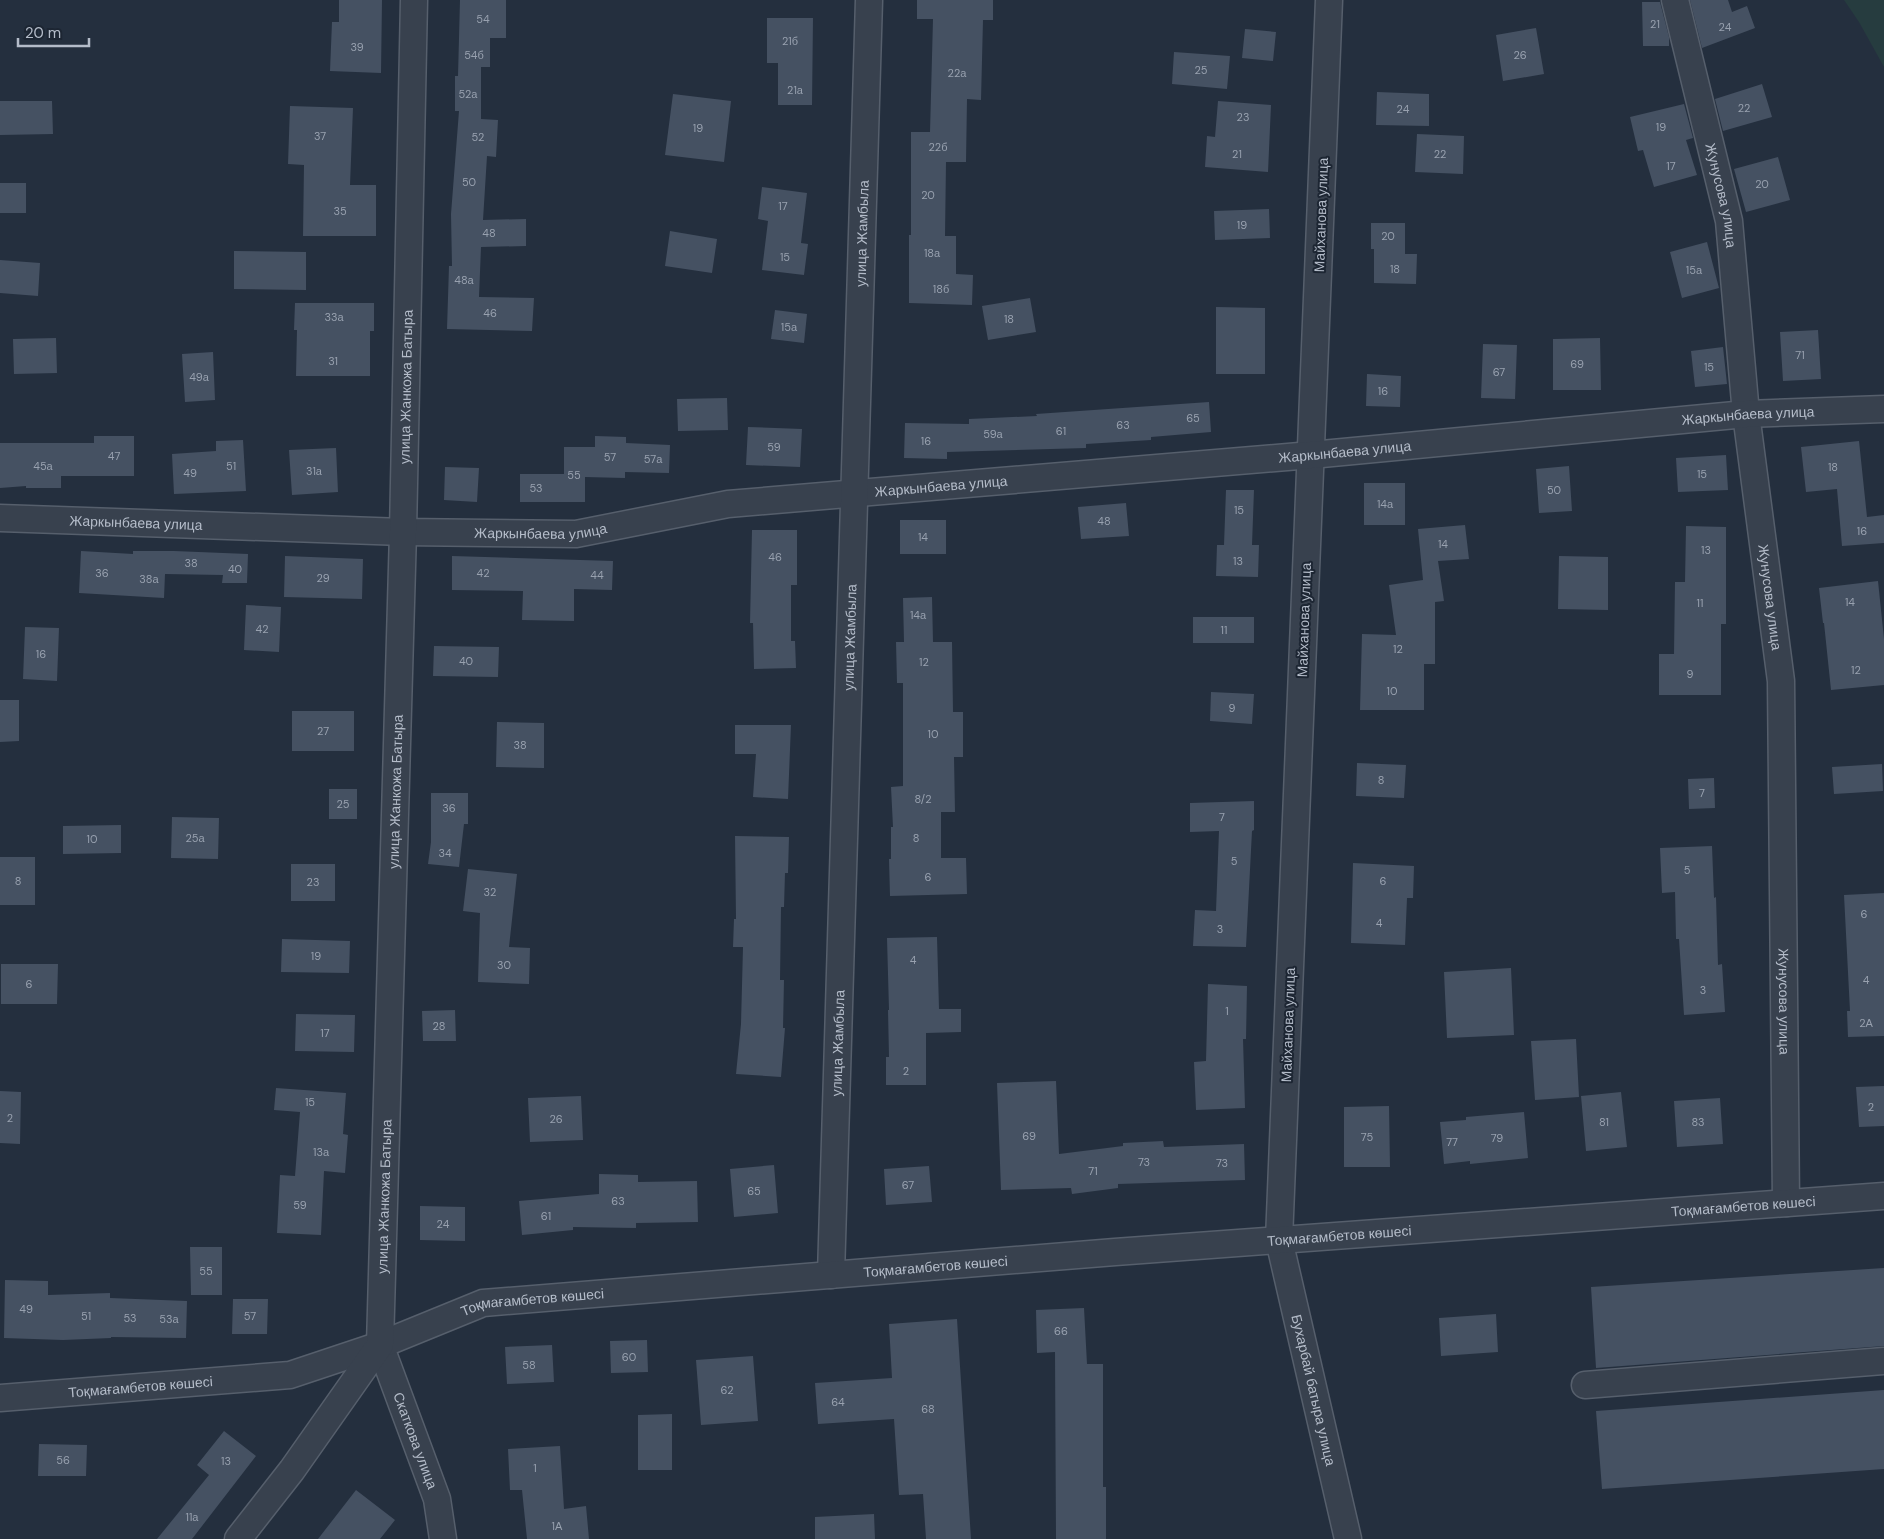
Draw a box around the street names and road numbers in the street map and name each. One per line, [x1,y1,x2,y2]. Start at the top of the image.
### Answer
street label: Жунусова улица [1701,141,1740,249]
street label: Майханова улица [1310,157,1332,273]
street label: улица Жамбыла [851,180,873,287]
street label: улица Жанкожа Батыра [395,309,417,464]
street label: Жаркынбаева улица [1681,403,1815,429]
street label: Жаркынбаева улица [1277,437,1412,467]
street label: Жаркынбаева улица [874,472,1008,501]
street label: Жаркынбаева улица [69,511,203,534]
street label: Жаркынбаева улица [474,519,609,543]
street label: Жунусова улица [1754,543,1786,651]
street label: Майханова улица [1293,562,1315,678]
street label: улица Жамбыла [839,583,861,691]
street label: улица Жанкожа Батыра [384,714,407,869]
street label: Жунусова улица [1775,948,1794,1055]
street label: Майханова улица [1277,967,1299,1083]
street label: улица Жамбыла [827,989,849,1097]
street label: улица Жанкожа Батыра [373,1119,395,1274]
street label: Тоқмағамбетов көшесі [1670,1192,1816,1220]
street label: Тоқмағамбетов көшесі [1267,1221,1412,1250]
street label: Тоқмағамбетов көшесі [863,1252,1008,1281]
street label: Тоқмағамбетов көшесі [458,1284,605,1320]
street label: Бухарбай батыра улица [1287,1313,1340,1468]
street label: Тоқмағамбетов көшесі [68,1372,213,1402]
street label: Скаткова улица [389,1390,442,1492]

